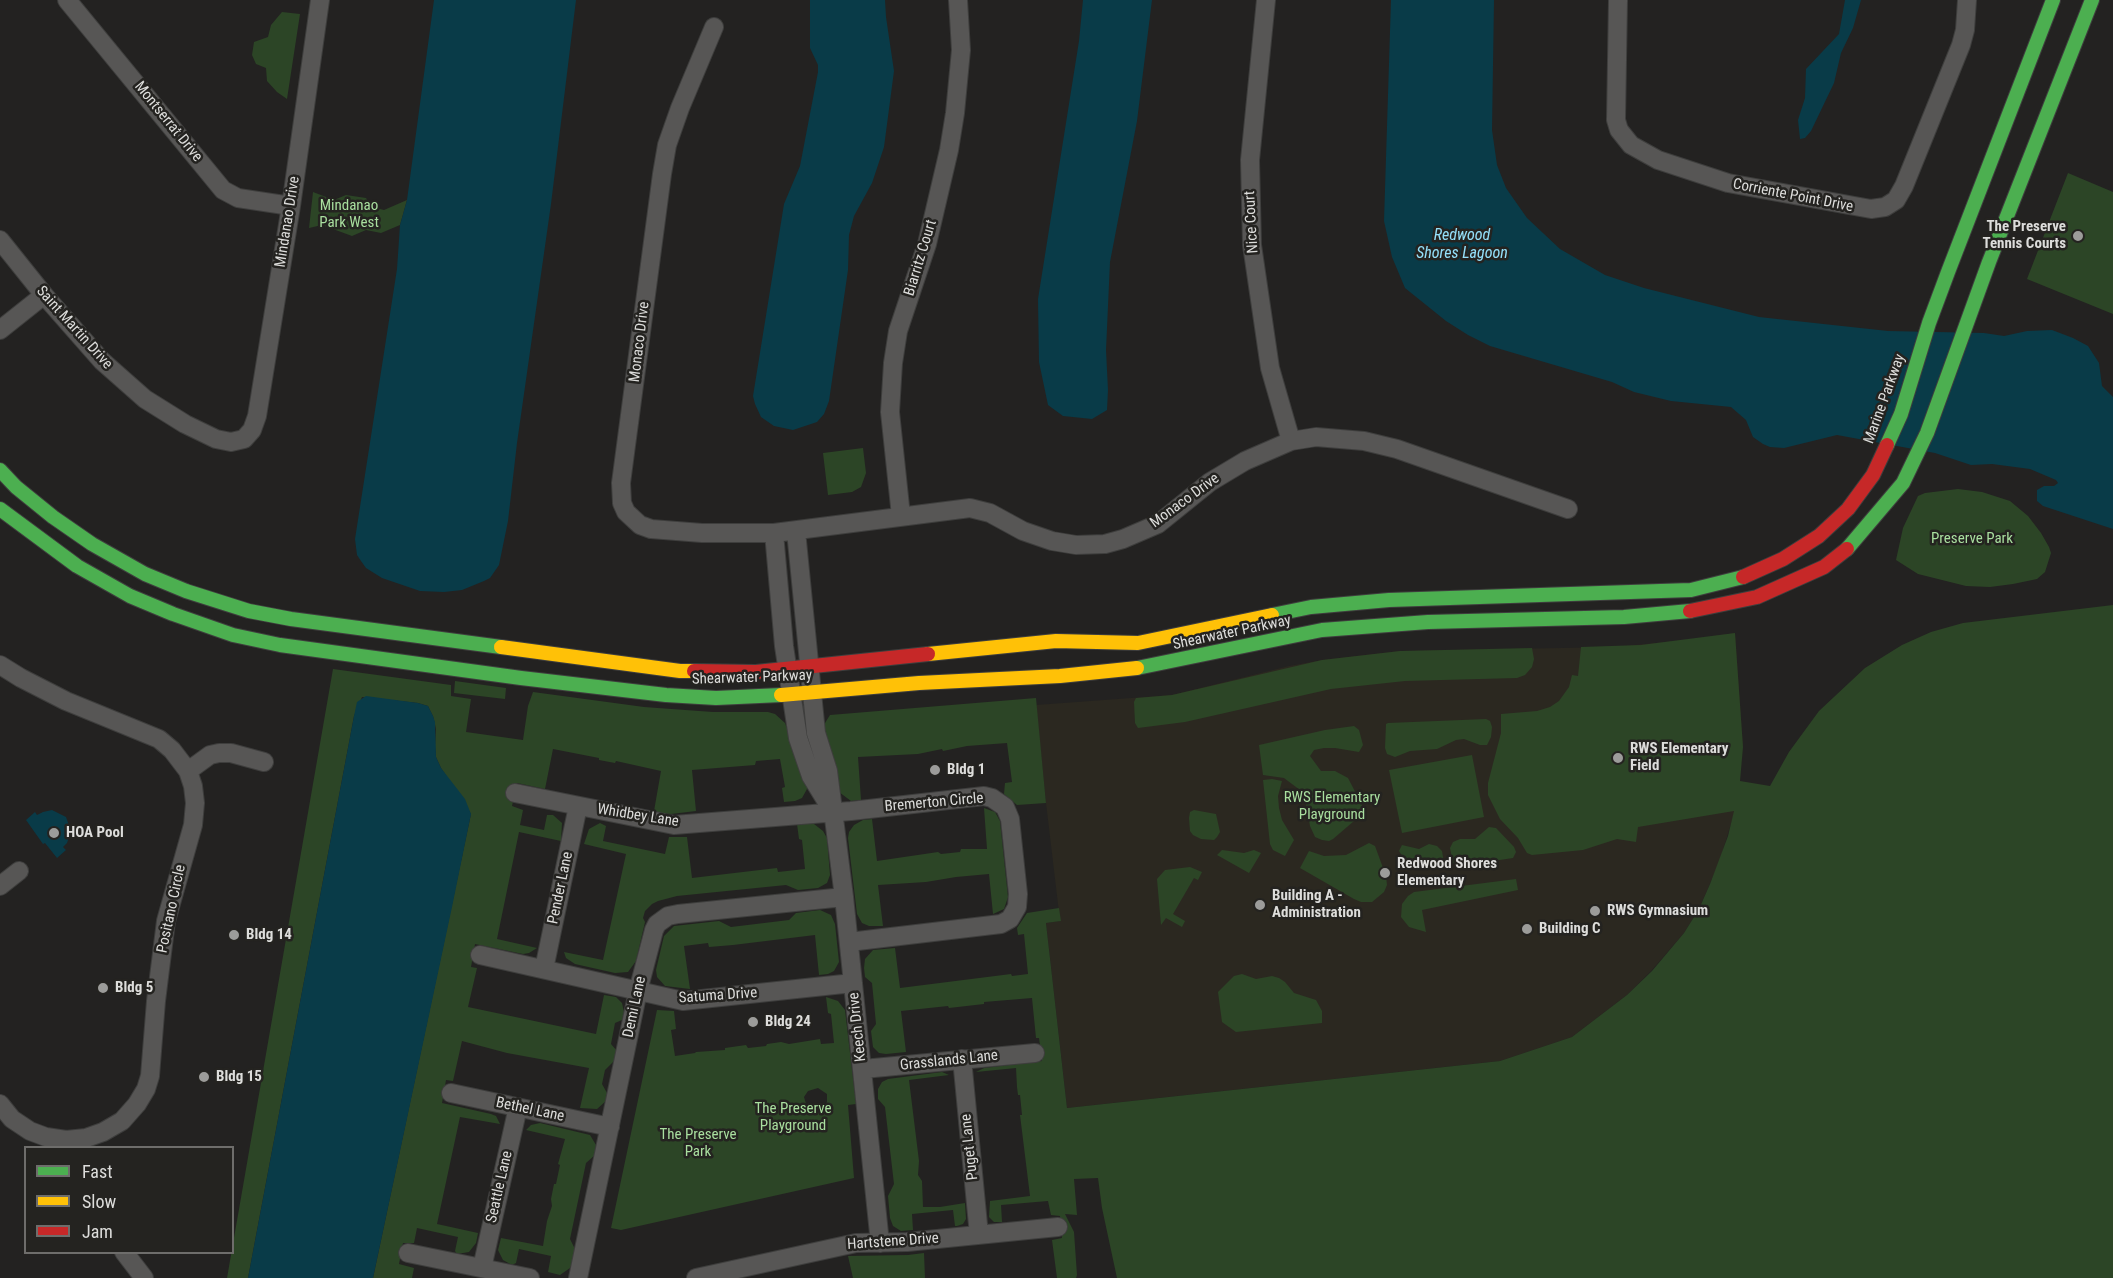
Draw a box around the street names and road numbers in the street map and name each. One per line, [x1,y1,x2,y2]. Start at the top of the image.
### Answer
street label: Montserrat Drive [130,78,206,166]
street label: Mindanao Drive [272,175,304,269]
street label: Corriente Point Drive [1731,176,1855,216]
street label: Nice Court [1241,190,1263,254]
street label: Biarritz Court [901,218,941,298]
street label: Saint Martin Drive [32,283,116,373]
street label: Monaco Drive [626,301,654,383]
street label: Marine Parkway [1860,352,1910,446]
street label: Monaco Drive [1147,470,1223,532]
street label: Shearwater Parkway [1171,612,1293,654]
street label: Shearwater Parkway [692,667,812,689]
street label: Bremerton Circle [884,790,984,816]
street label: Whidbey Lane [596,801,680,831]
street label: Pender Lane [545,850,577,926]
street label: Positano Circle [154,863,190,955]
street label: Demi Lane [620,975,650,1039]
street label: Satuma Drive [678,984,758,1008]
street label: Keech Drive [845,991,871,1063]
street label: Grasslands Lane [899,1047,999,1075]
street label: Bethel Lane [494,1094,566,1126]
street label: Puget Lane [958,1113,982,1181]
street label: Seattle Lane [483,1149,517,1225]
street label: Hartstene Drive [847,1230,939,1254]

